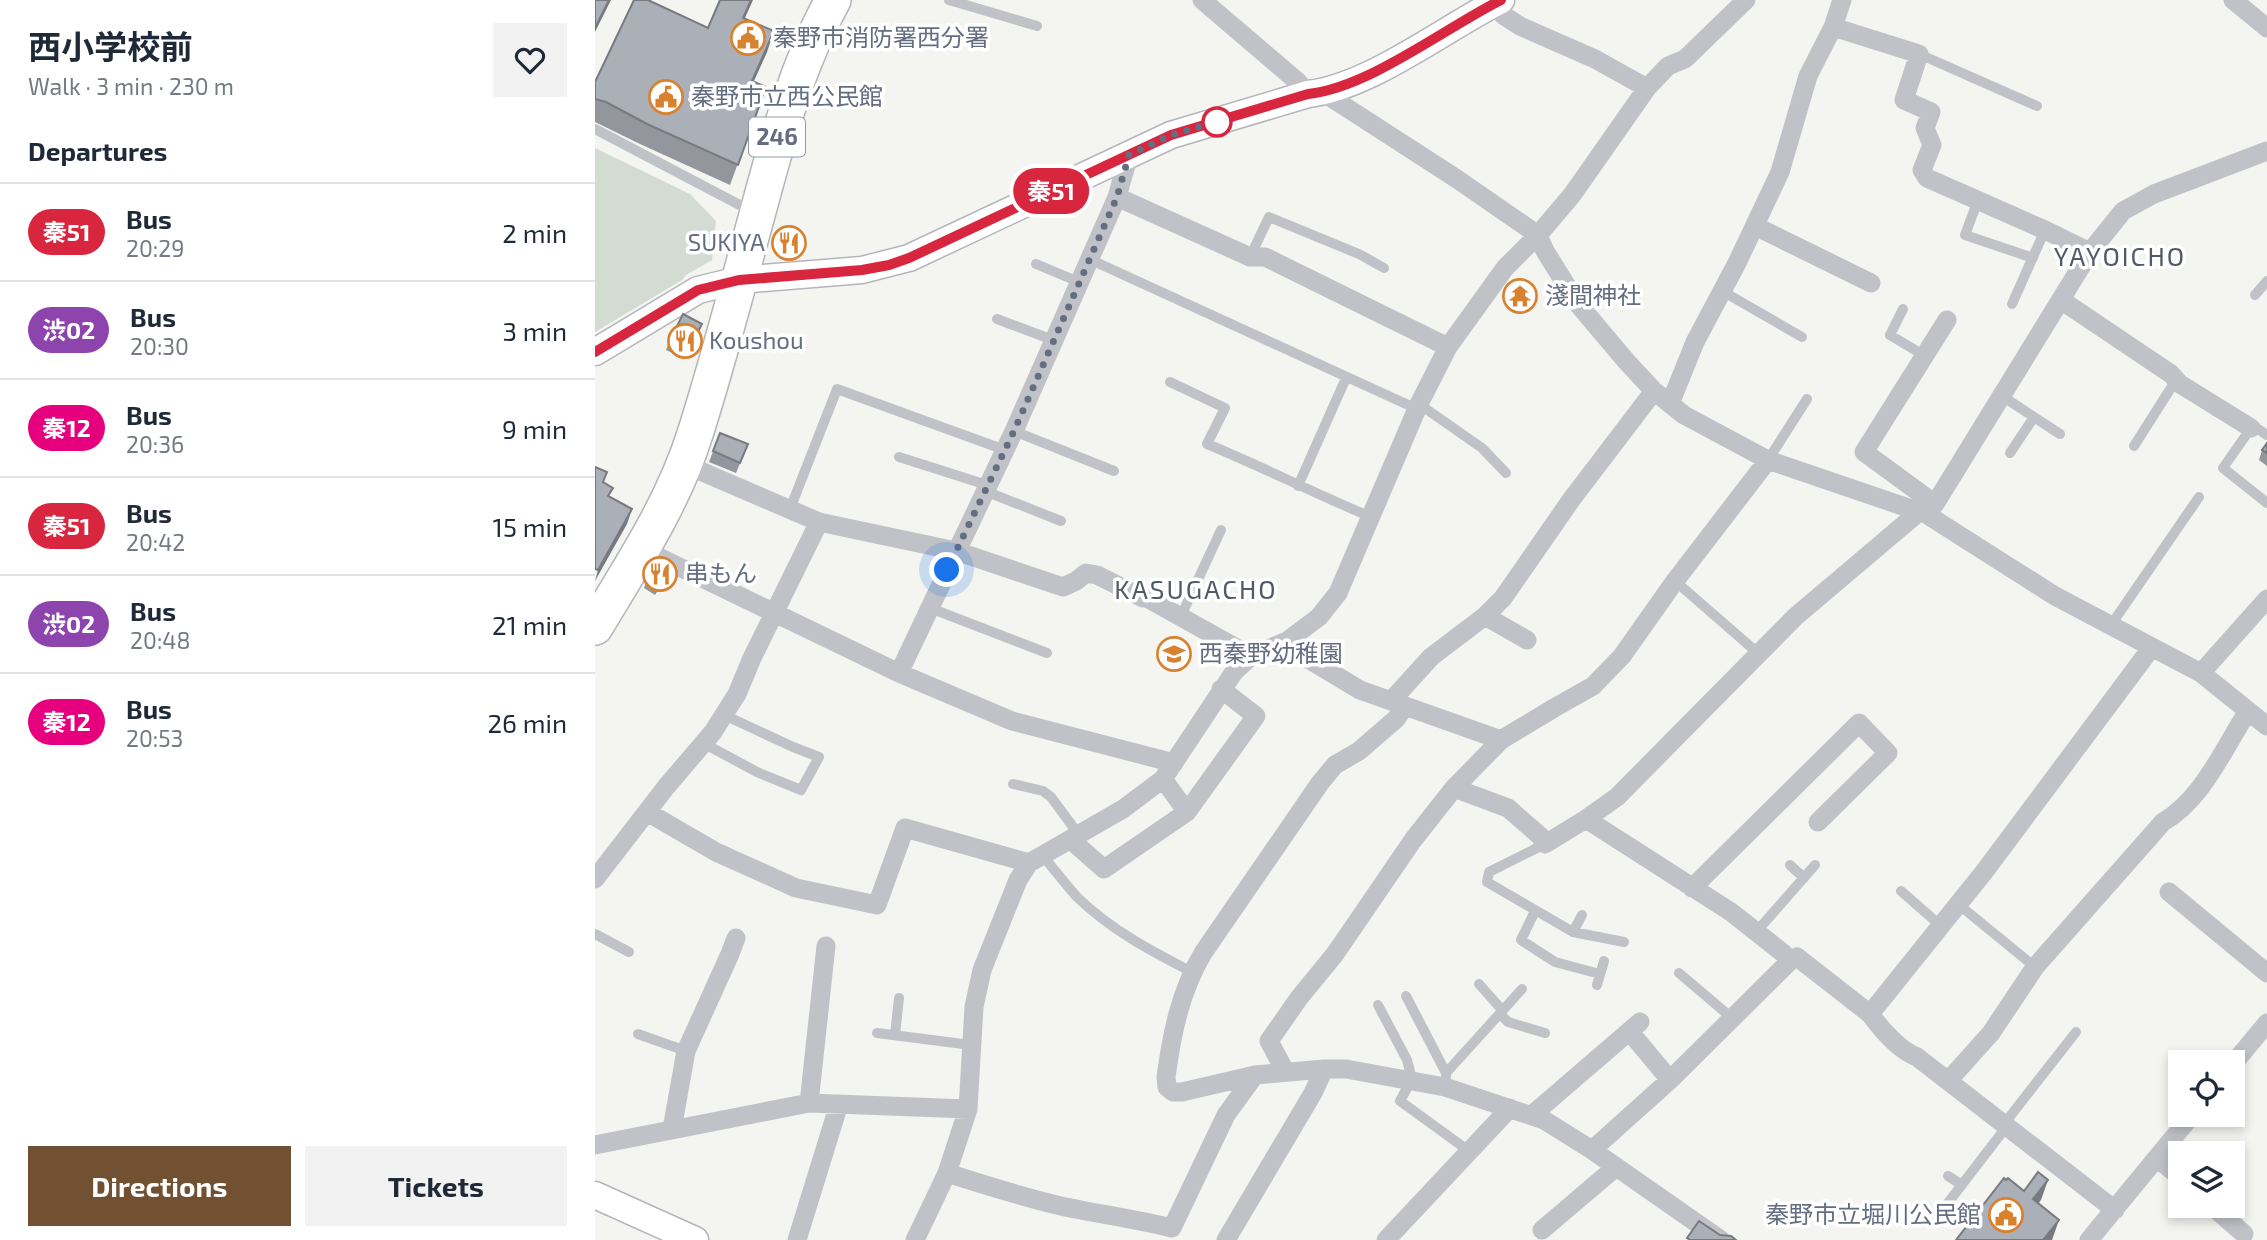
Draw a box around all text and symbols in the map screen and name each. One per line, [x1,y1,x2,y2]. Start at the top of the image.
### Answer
public building icon: 秦野市消防署西分署 [729,19,767,57]
place label: 秦野市消防署西分署 [773,22,989,51]
button: heart [493,23,567,97]
text: 西小学校前 [28,26,193,66]
text: Walk · 3 min · 230 m [28,72,234,100]
public building icon: 秦野市立西公民館 [647,78,685,116]
place label: 秦野市立西公民館 [691,81,883,110]
unlabelled marker [1202,107,1232,137]
road number: 246 [749,118,805,156]
text: Departures [28,135,167,166]
line badge: 秦51 [1011,168,1091,214]
text: 秦51 [1027,176,1075,205]
text: Bus [126,203,172,234]
text: 秦51 [43,217,90,246]
text: 2 min [502,217,567,248]
restaurant icon: SUKIYA [770,224,808,262]
place label: SUKIYA [688,227,765,256]
text: 20:29 [126,234,184,262]
district label: YAYOICHO [2054,240,2186,271]
temple icon: 淺間神社 [1501,277,1539,315]
place label: 淺間神社 [1545,280,1641,309]
text: Bus [130,301,176,332]
text: 渋02 [42,315,95,344]
text: 3 min [502,315,567,346]
restaurant icon: Koushou [666,322,704,360]
place label: Koushou [709,325,804,354]
text: 20:30 [130,332,189,360]
text: Bus [126,399,172,430]
text: 秦12 [42,413,91,442]
text: 9 min [502,413,567,444]
text: 20:36 [126,430,184,458]
text: Bus [126,497,172,528]
text: 秦51 [43,511,90,540]
text: 15 min [493,511,567,542]
text: 20:42 [126,528,185,556]
your location [929,552,964,587]
restaurant icon: 串もん [641,555,679,593]
place label: 串もん [685,558,757,587]
district label: KASUGACHO [1114,573,1278,604]
text: Bus [130,595,176,626]
text: 渋02 [42,609,95,638]
text: 21 min [492,609,567,640]
text: 20:48 [130,626,190,654]
school or university icon: 西秦野幼稚園 [1155,635,1193,673]
place label: 西秦野幼稚園 [1199,638,1343,667]
text: Bus [126,693,172,724]
text: 秦12 [42,707,91,736]
text: 26 min [487,707,567,738]
text: 20:53 [126,724,183,752]
map controls [2168,1050,2245,1218]
button: locate [2168,1050,2245,1127]
button: layers [2168,1141,2245,1218]
button: Directions [28,1146,291,1226]
button: Tickets [305,1146,567,1226]
public building icon: 秦野市立堀川公民館 [1987,1196,2025,1234]
place label: 秦野市立堀川公民館 [1765,1199,1981,1228]

